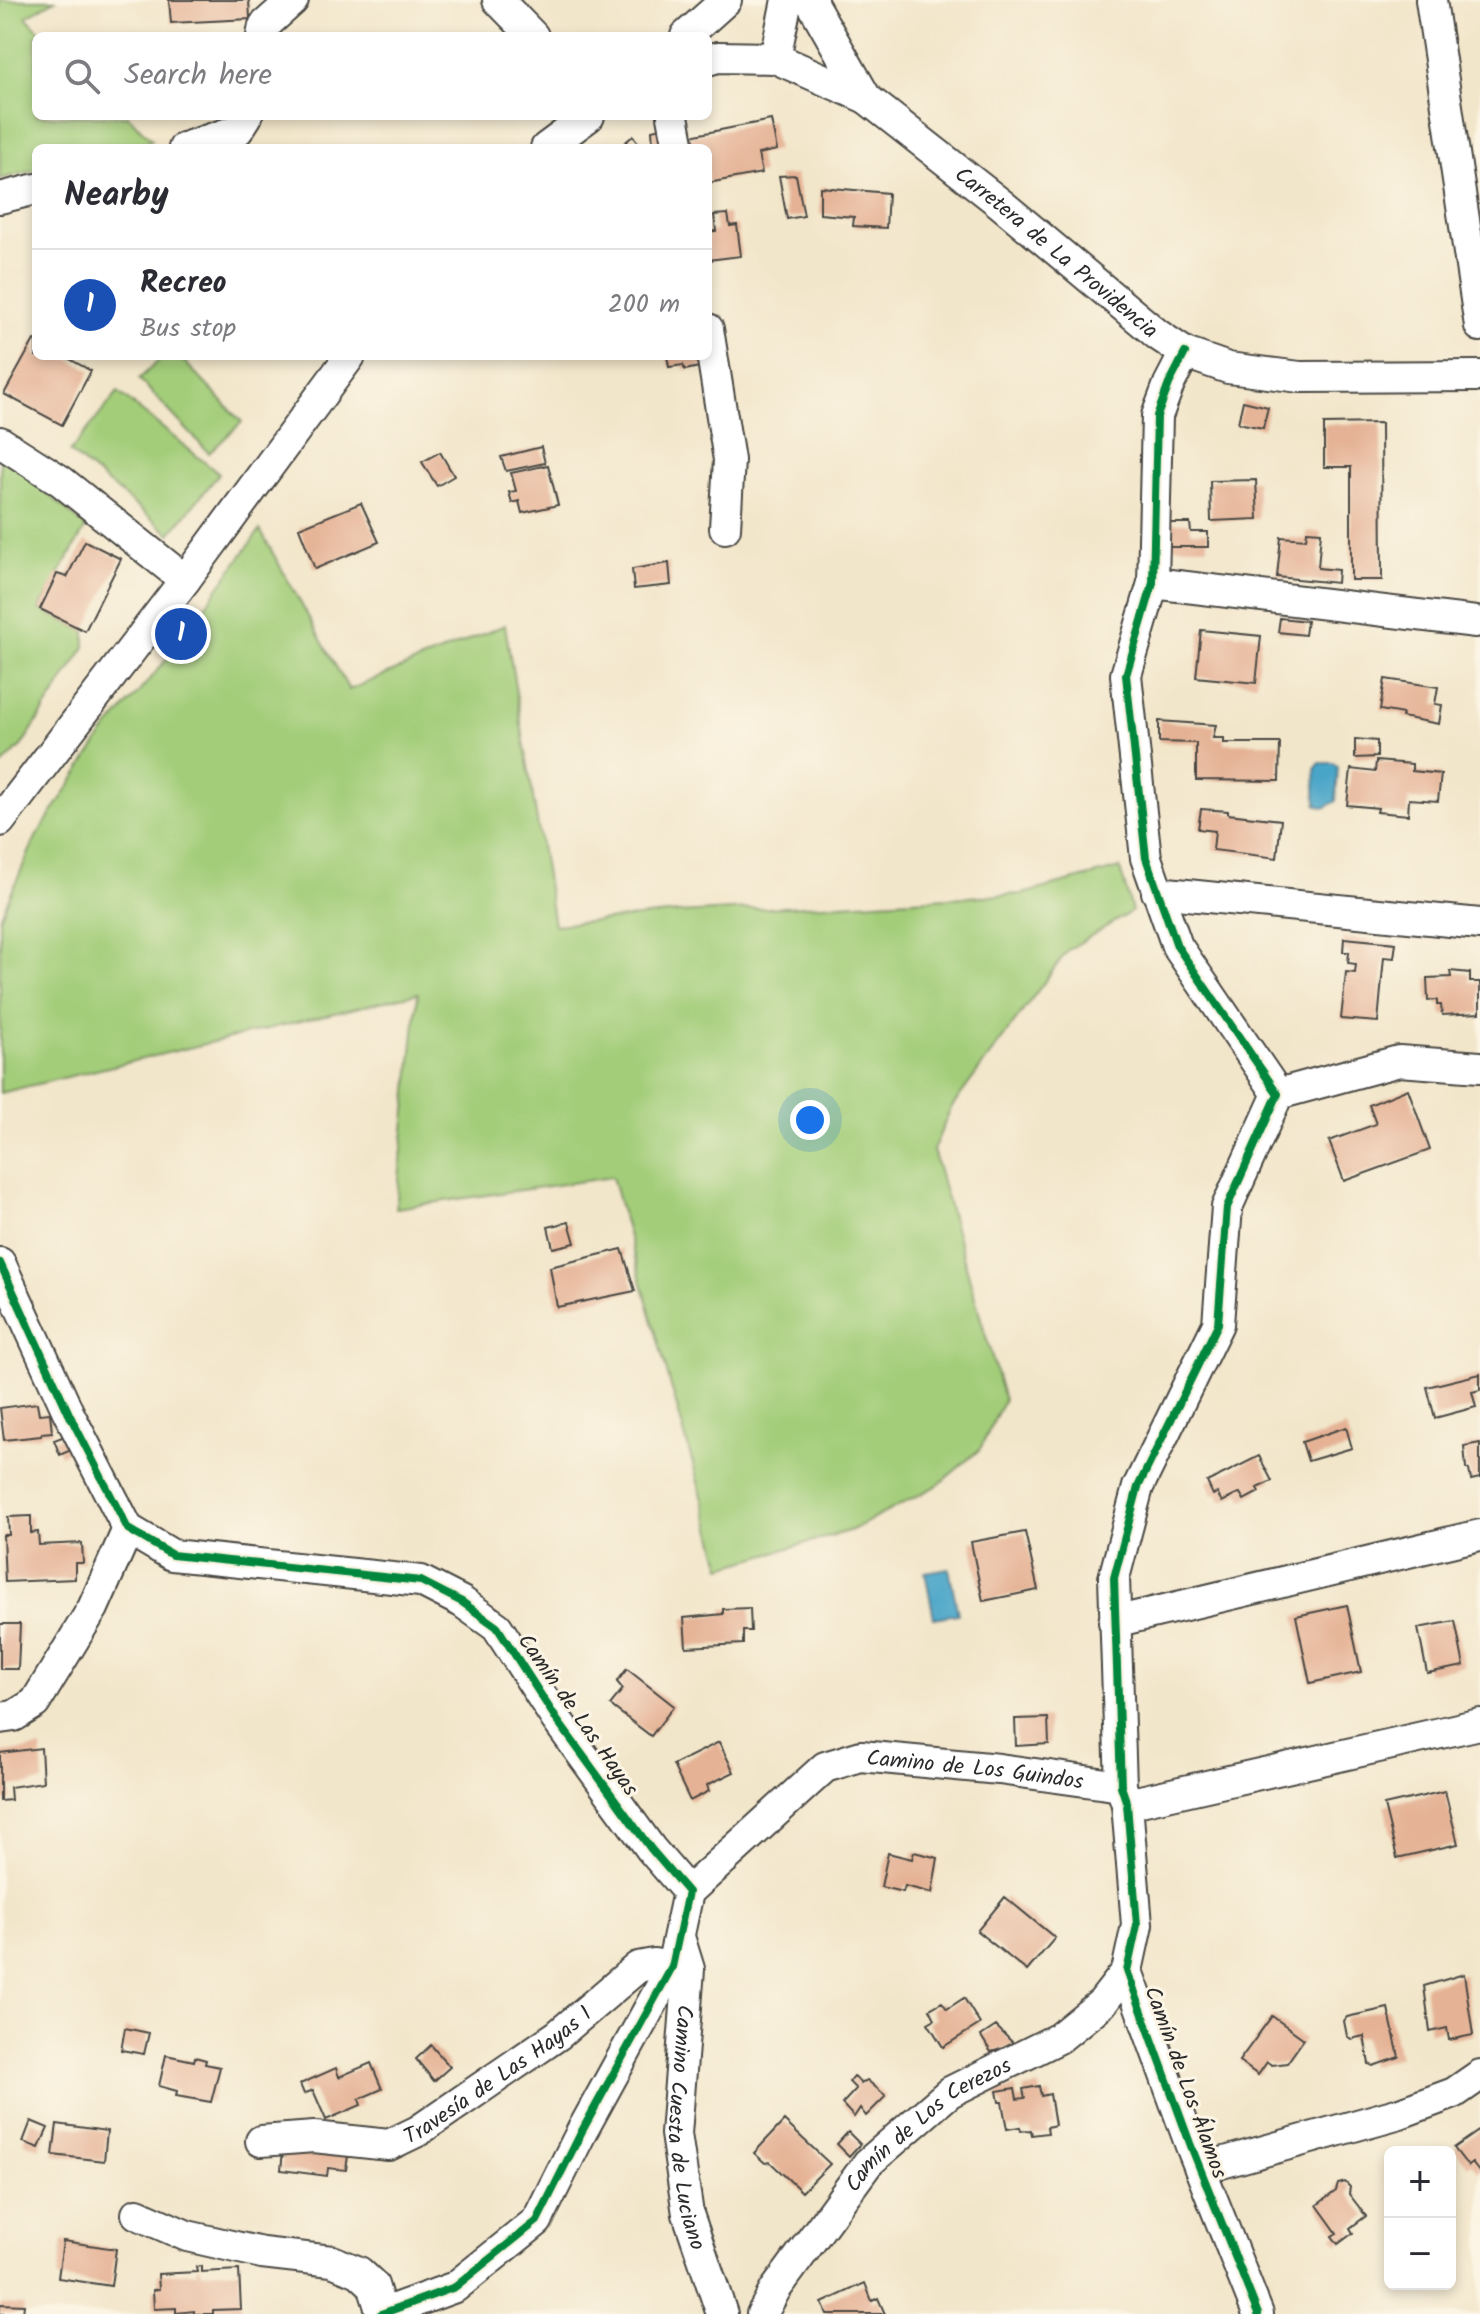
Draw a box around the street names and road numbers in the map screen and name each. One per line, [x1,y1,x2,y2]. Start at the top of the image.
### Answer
street label: Carretera de La Providencia [946,159,1165,348]
street label: Camín de Las Hayas [508,1627,647,1805]
street label: Camino de Los Guindos [865,1742,1086,1801]
street label: Camín de Los Álamos [1134,1982,1236,2185]
street label: Travesía de Las Hayas 1 [398,1998,601,2155]
street label: Camino Cuesta de Luciano [656,2003,714,2255]
street label: Camín de Los Cerezos [837,2049,1018,2200]

